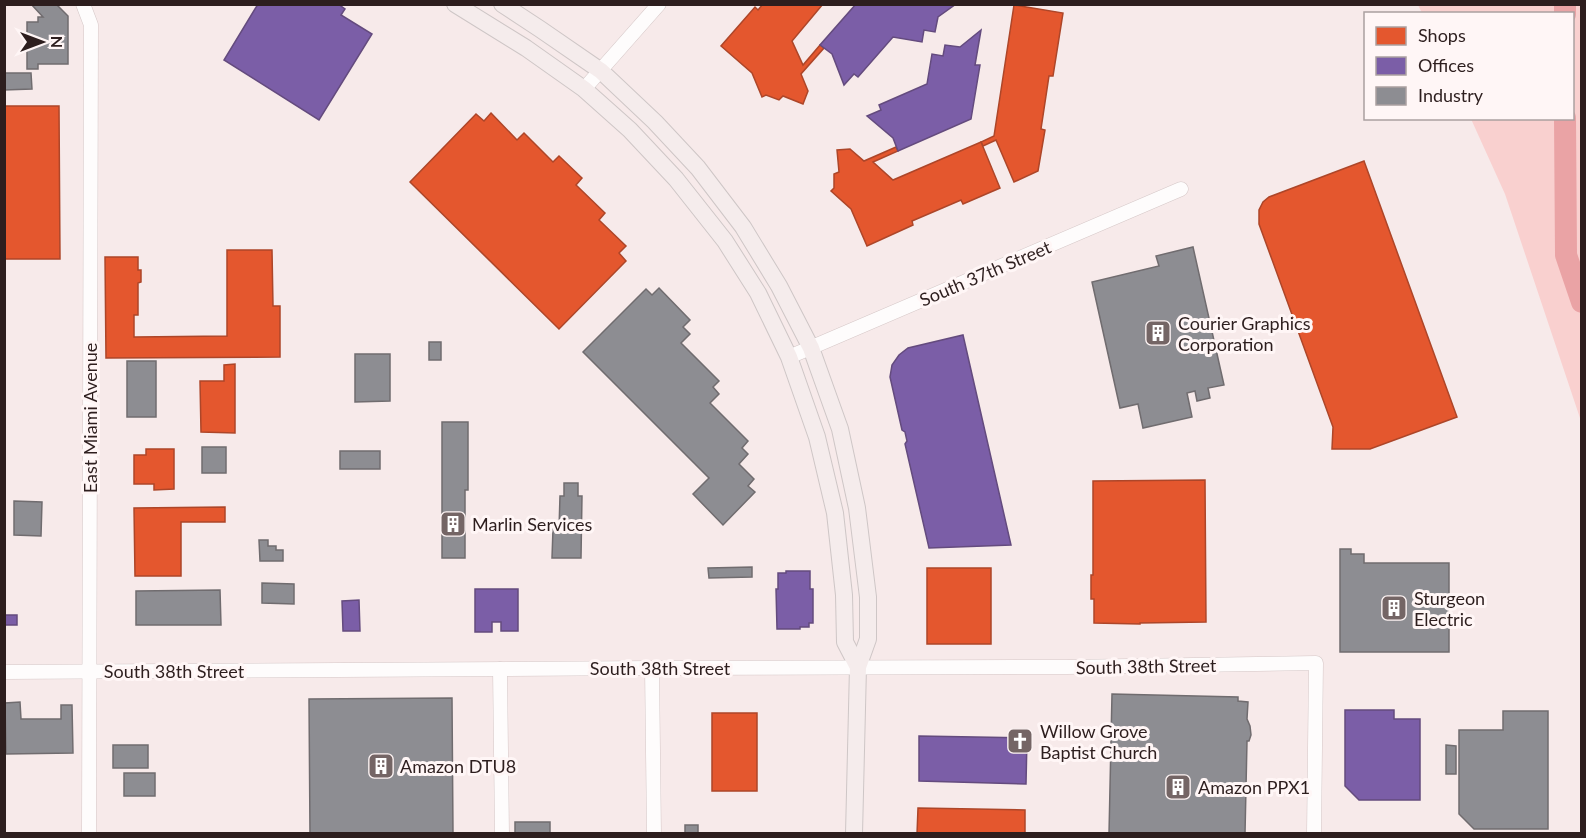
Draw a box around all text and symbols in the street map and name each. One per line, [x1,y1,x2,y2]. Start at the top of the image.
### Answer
north arrow [12,12,72,72]
legend [1364,12,1574,120]
text: Shops [1418,24,1466,46]
text: N [48,36,67,48]
text: Offices [1418,54,1474,76]
text: Industry [1418,84,1484,106]
street label: South 37th Street [916,235,1054,311]
place label: Courier Graphics Corporation [1178,312,1311,355]
building icon: Courier Graphics Corporation [1143,318,1173,348]
street label: East Miami Avenue [79,343,101,493]
building icon: Marlin Services [438,509,468,539]
place label: Marlin Services [472,513,592,535]
place label: Sturgeon Electric [1414,587,1485,630]
building icon: Sturgeon Electric [1379,593,1409,623]
street label: South 38th Street [1076,654,1217,678]
street label: South 38th Street [590,657,731,679]
street label: South 38th Street [104,660,245,682]
place label: Willow Grove Baptist Church [1040,720,1157,763]
church icon: Willow Grove Baptist Church [1005,726,1035,756]
building icon: Amazon DTU8 [366,751,396,781]
place label: Amazon DTU8 [400,755,516,777]
building icon: Amazon PPX1 [1163,772,1193,802]
place label: Amazon PPX1 [1198,776,1310,798]

